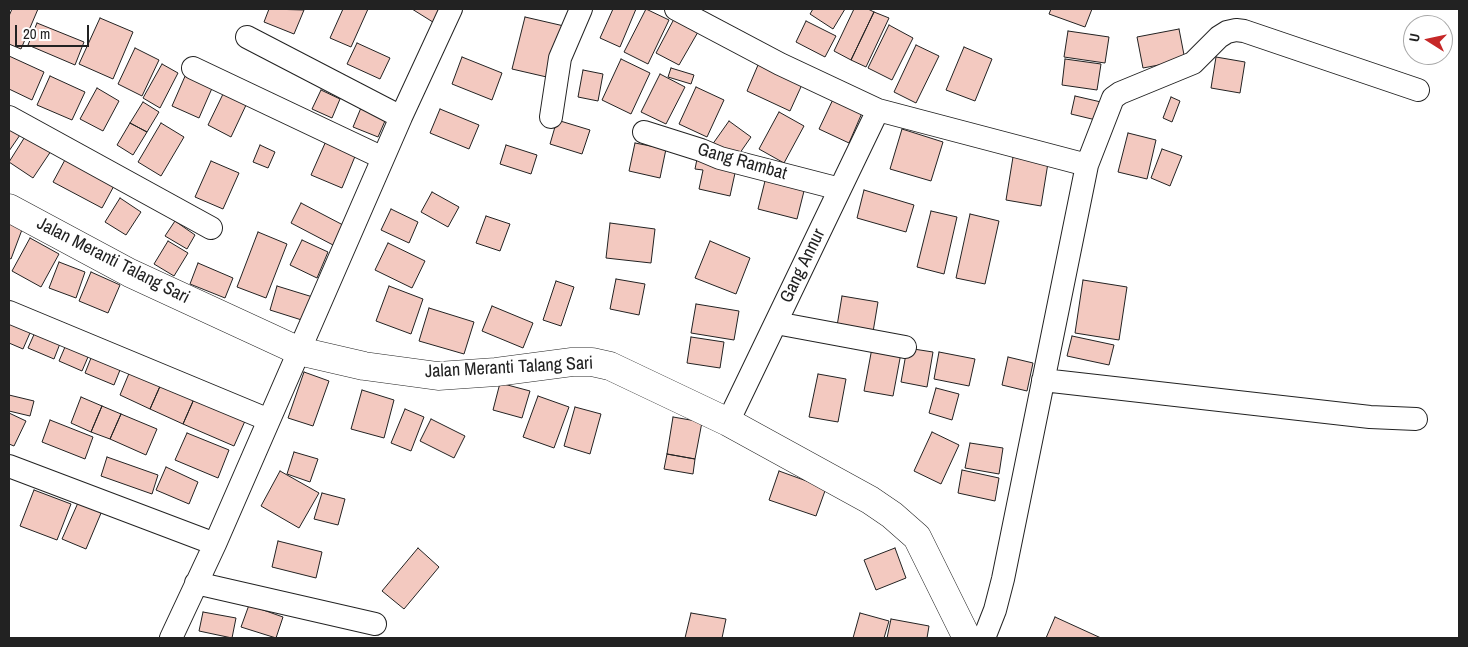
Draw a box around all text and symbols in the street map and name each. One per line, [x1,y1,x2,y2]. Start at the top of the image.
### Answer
scale bar [18,15,91,47]
north arrow [1403,15,1453,65]
text: 20 m [23,23,50,44]
text: U [1405,32,1424,43]
street label: Gang Rambat [695,139,789,185]
street label: Jalan Meranti Talang Sari [33,213,193,309]
street label: Gang Annur [776,225,830,307]
street label: Jalan Meranti Talang Sari [424,353,594,383]

